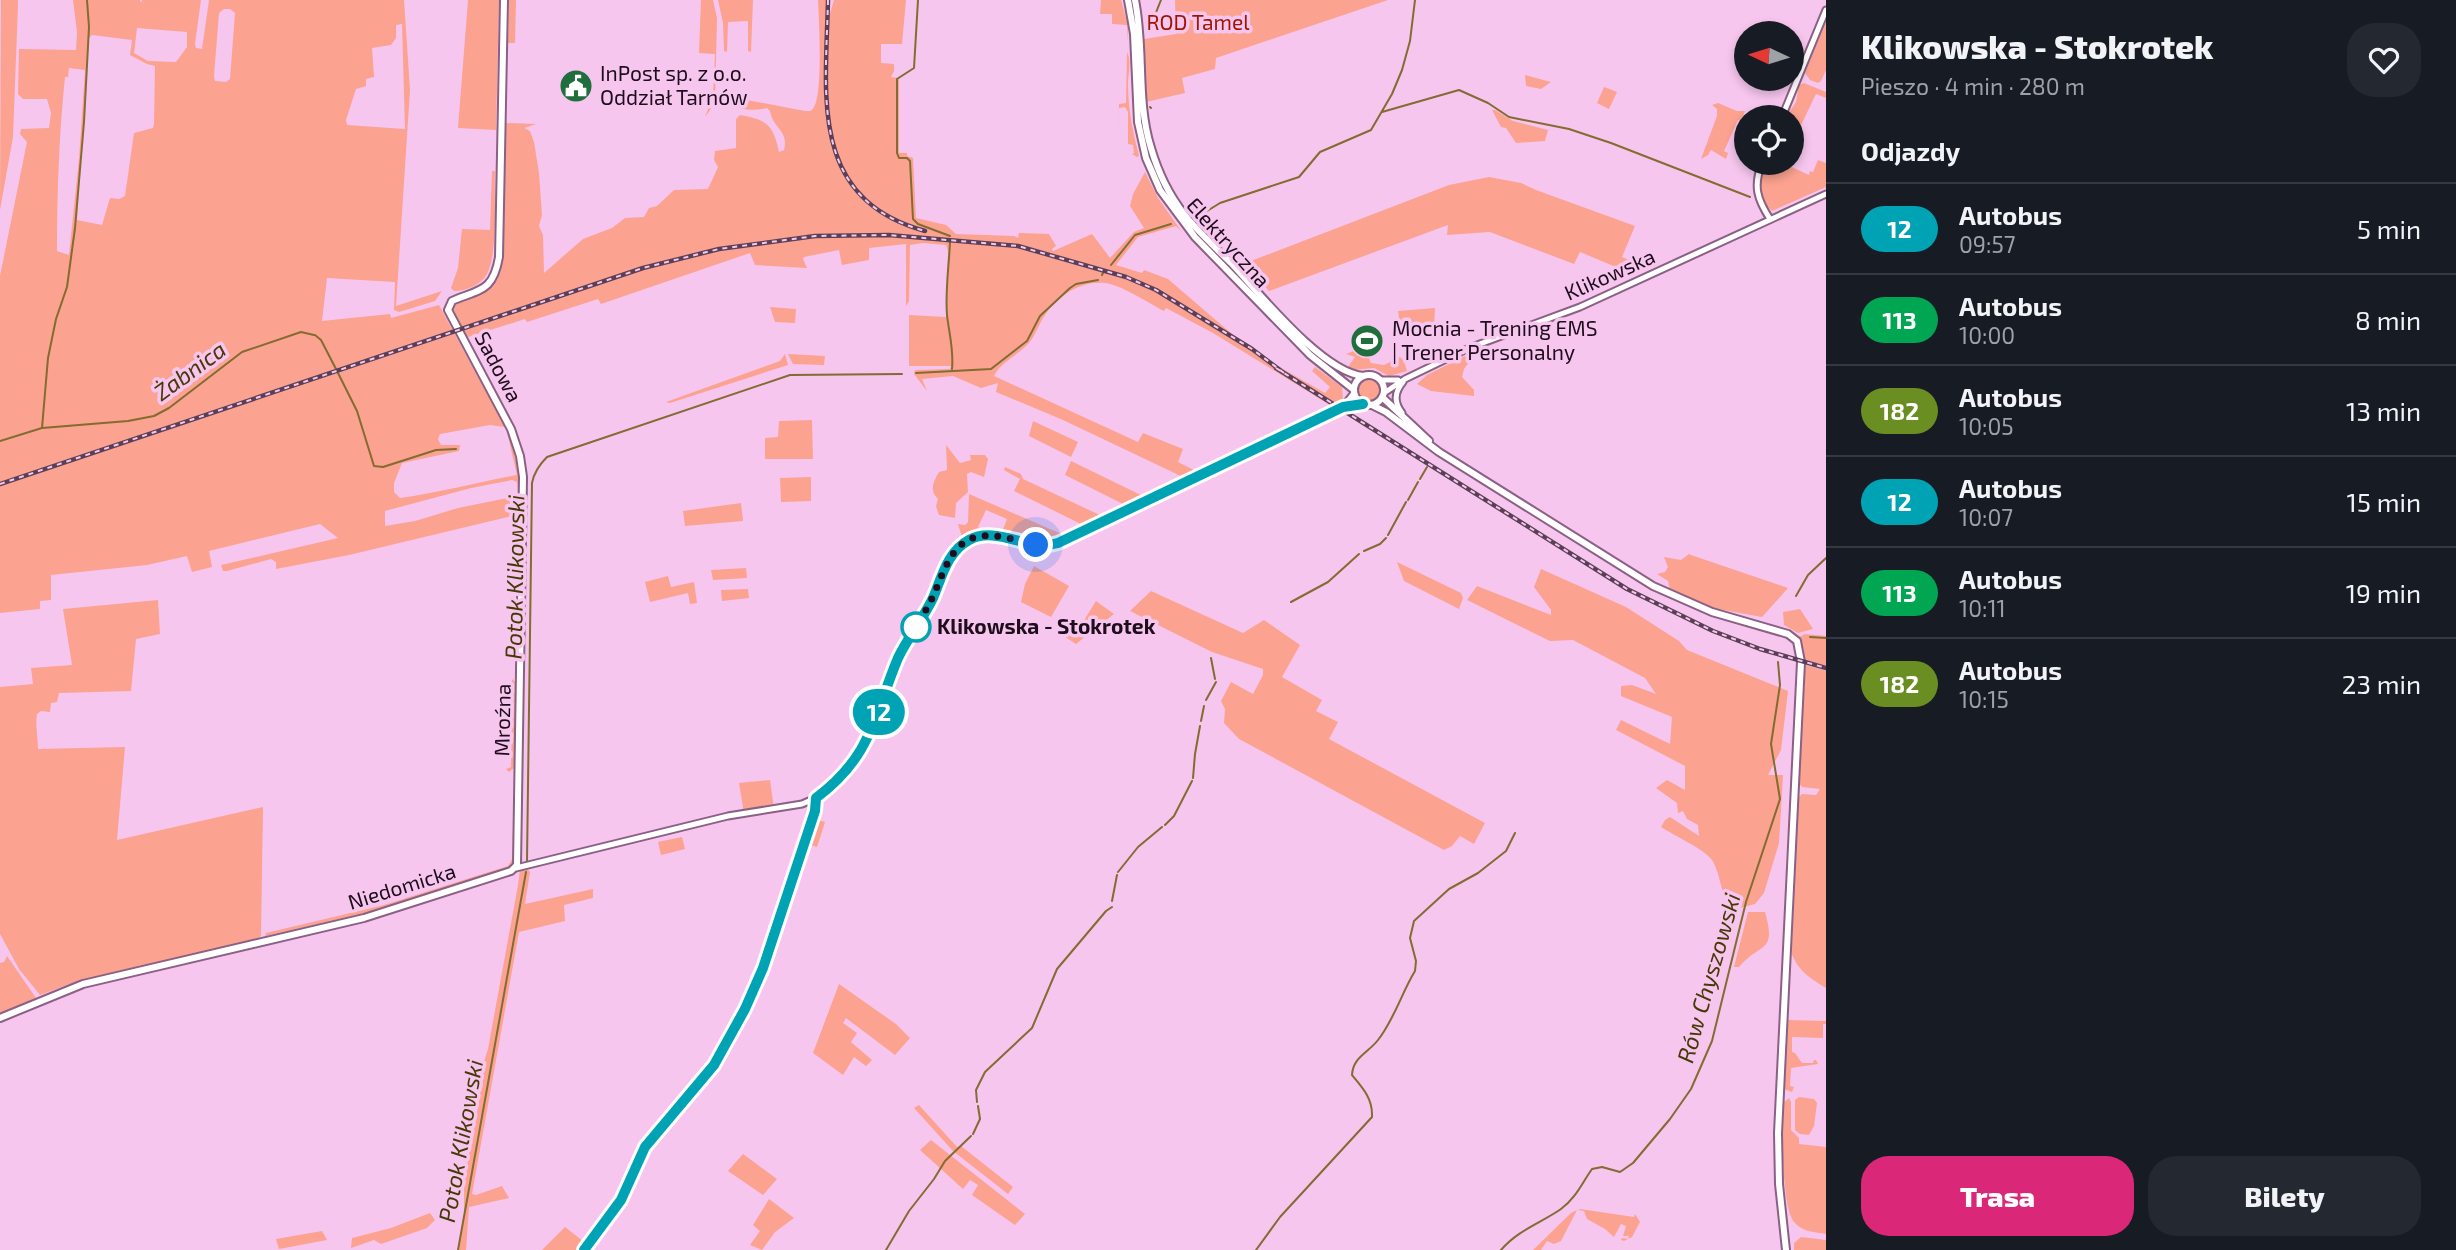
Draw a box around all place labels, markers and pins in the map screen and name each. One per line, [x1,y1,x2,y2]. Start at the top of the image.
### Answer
place label: InPost sp. z o.o. Oddział Tarnów [600,60,747,109]
public building icon: InPost sp. z o.o. Oddział Tarnów [557,67,595,105]
place label: Mocnia - Trening EMS | Trener Personalny [1392,315,1598,364]
sports icon: Mocnia - Trening EMS | Trener Personalny [1348,322,1386,360]
marker: Klikowska - Stokrotek [901,612,931,642]
place label: Klikowska - Stokrotek [937,613,1156,638]

